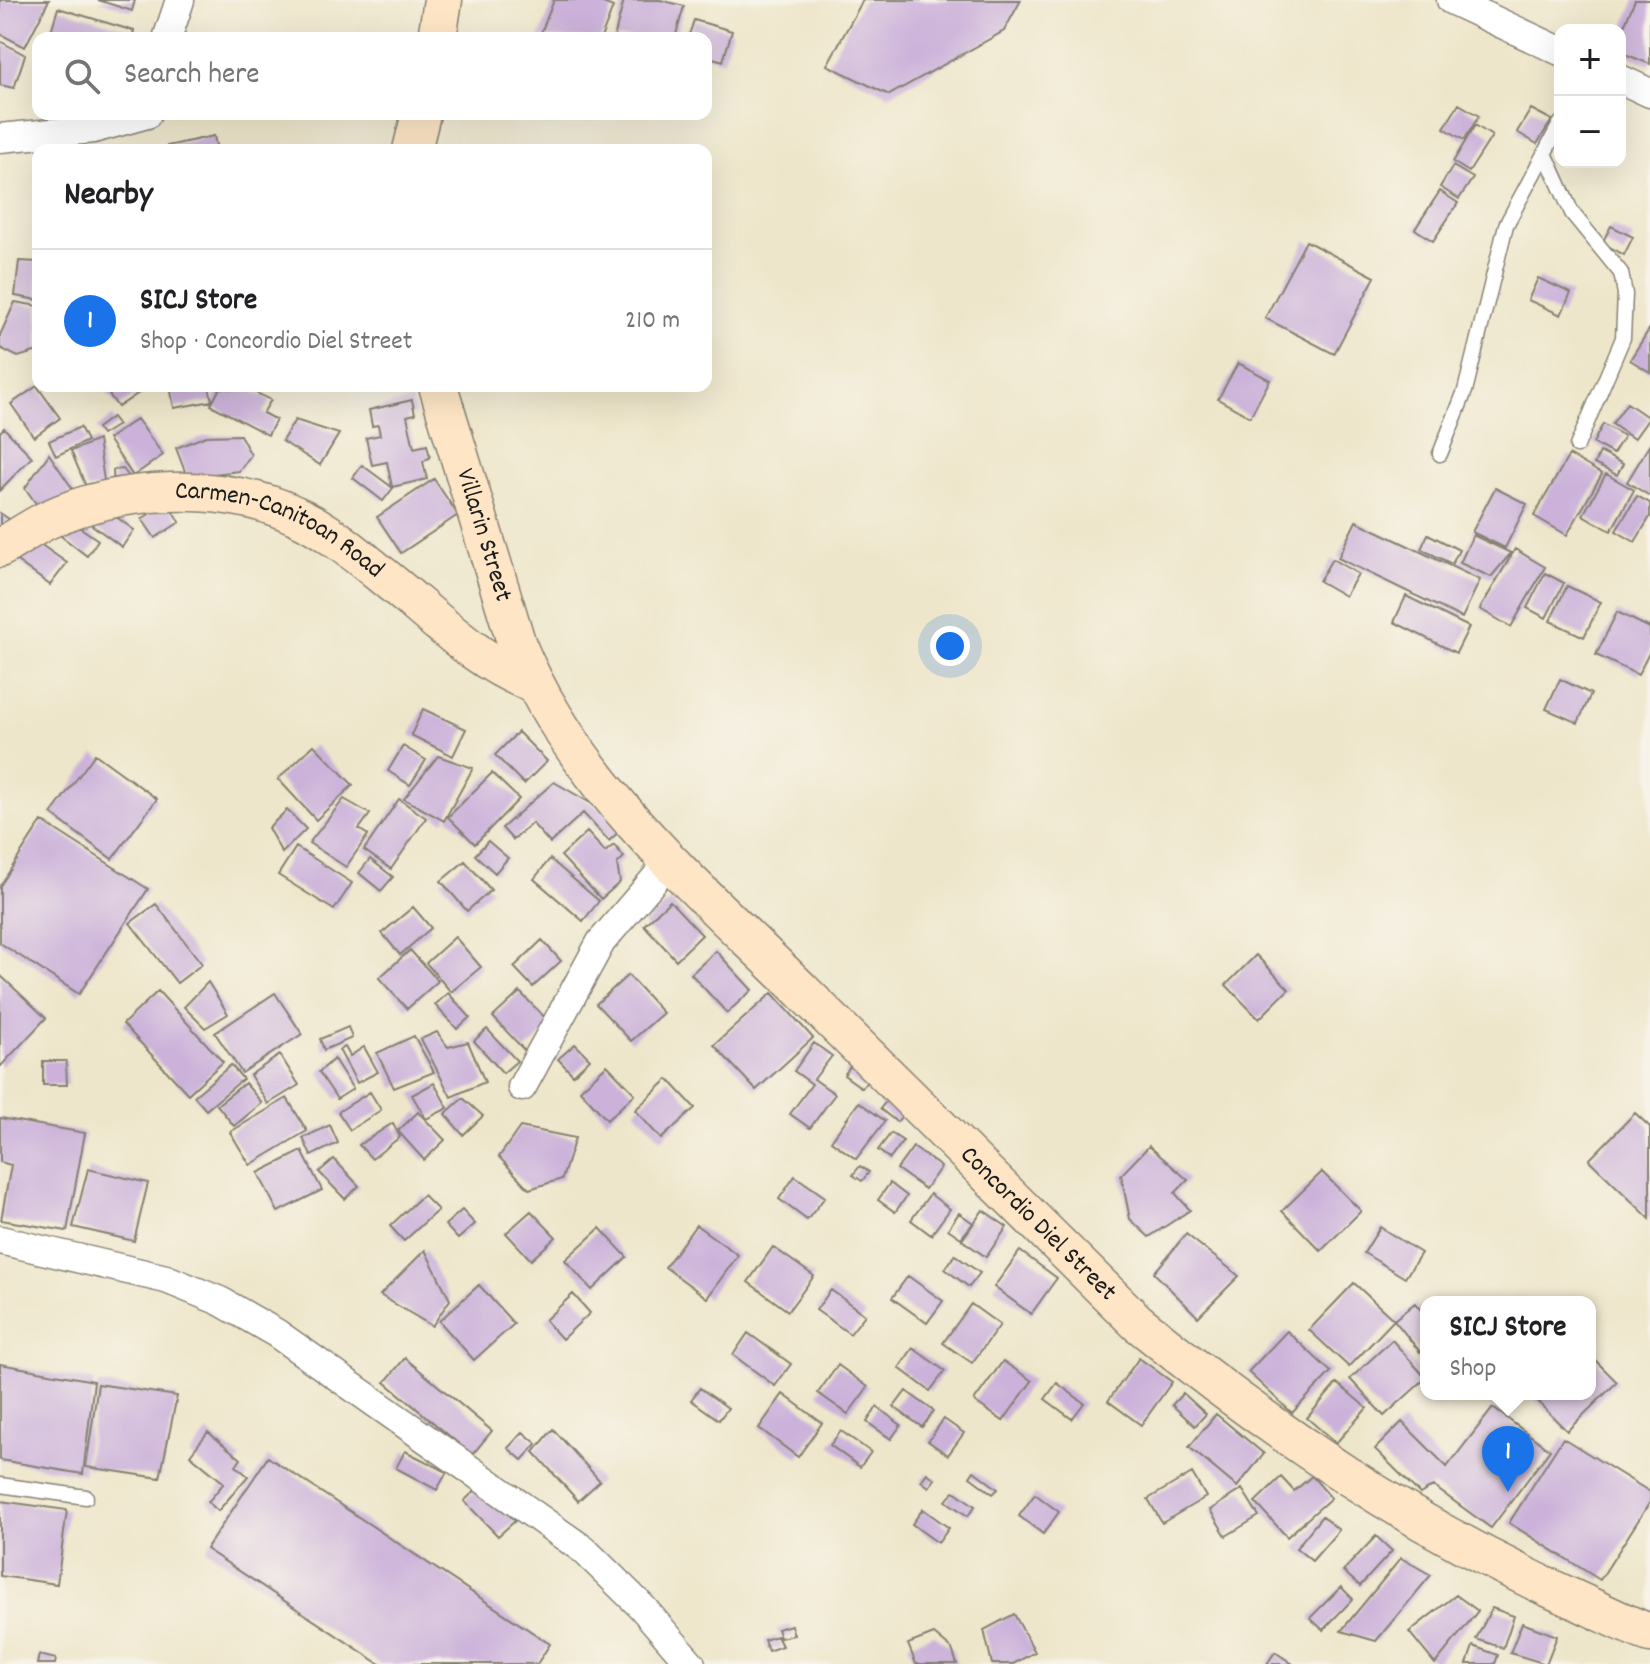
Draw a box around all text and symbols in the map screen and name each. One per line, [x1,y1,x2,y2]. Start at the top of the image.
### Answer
map controls [1554,24,1626,168]
button: + [1554,24,1626,96]
search box [32,32,712,120]
icon: search [60,54,104,98]
text: Search here [124,55,260,98]
button: − [1554,96,1626,168]
text: Nearby [64,172,153,221]
text: SICJ Store [140,281,257,324]
text: 1 [87,303,93,340]
text: 210 m [625,303,680,340]
text: Shop · Concordio Diel Street [140,324,412,361]
street label: Villarin Street [446,464,521,607]
street label: Carmen-Canitoan Road [175,473,392,588]
your location [930,626,970,666]
street label: Concordio Diel Street [951,1138,1125,1310]
popup [1420,1296,1596,1400]
text: SICJ Store [1449,1308,1567,1351]
text: Shop [1449,1351,1496,1388]
pin: 1 [1482,1426,1534,1492]

